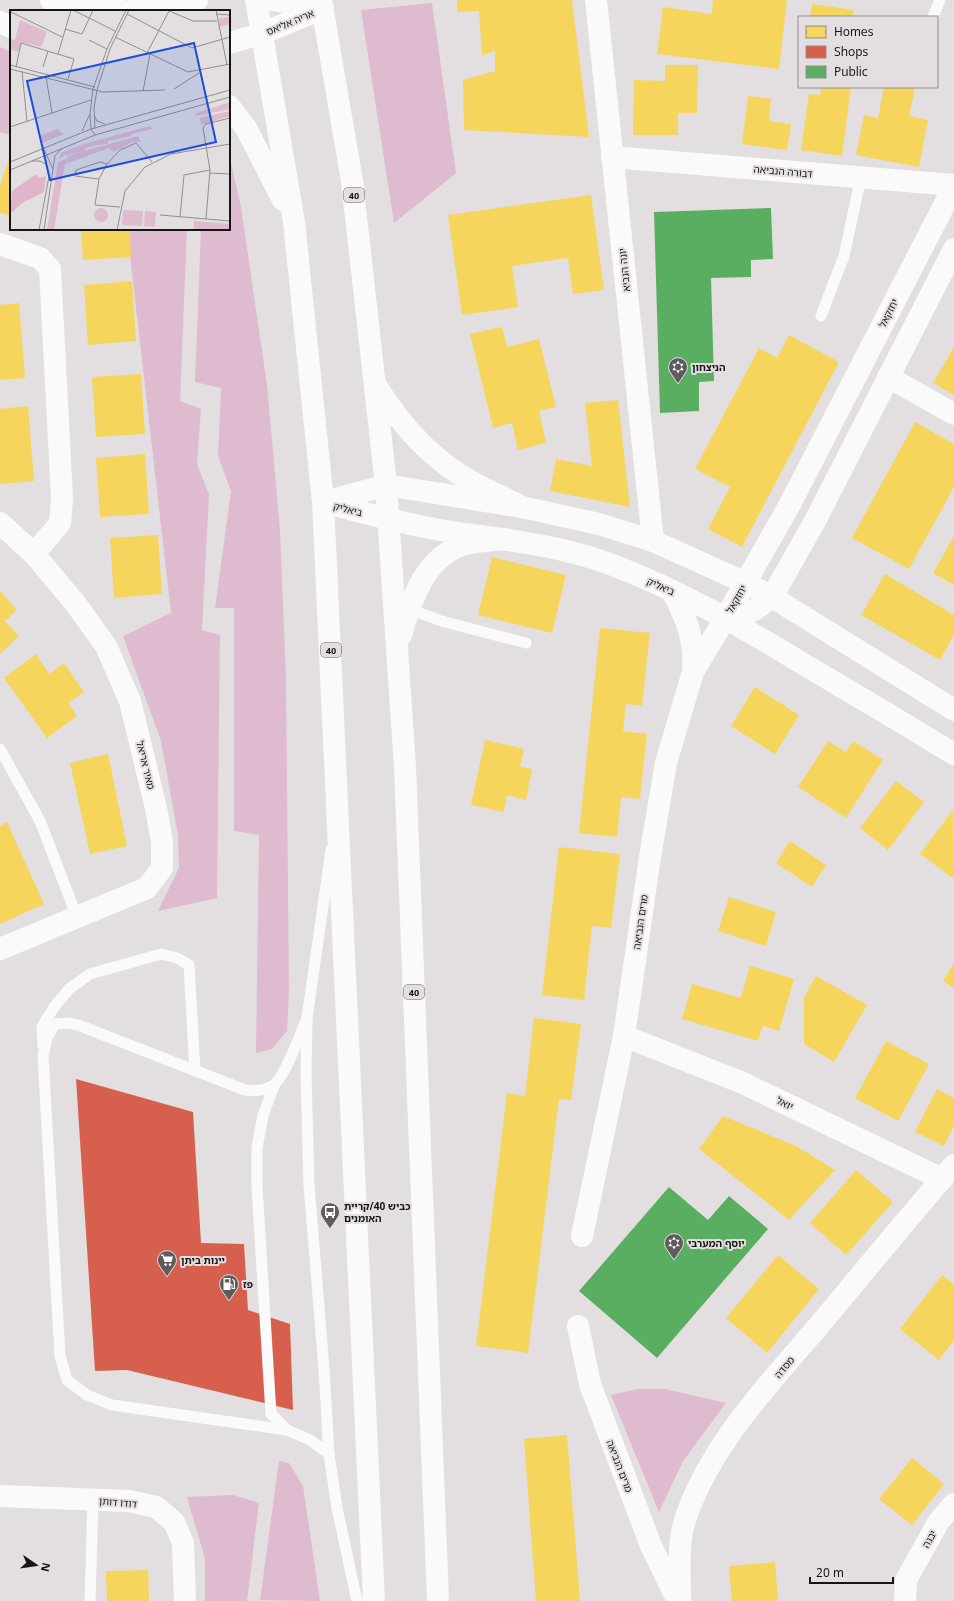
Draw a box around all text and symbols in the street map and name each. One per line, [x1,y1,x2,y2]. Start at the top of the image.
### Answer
street label: אריה אליאס [264,6,316,38]
inset map [10,10,230,230]
legend [798,16,938,88]
text: Homes [834,23,874,40]
text: Shops [834,43,868,60]
text: Public [834,63,868,80]
street label: דבורה הנביאה [753,161,814,181]
road number: 40 [344,188,364,202]
street label: יונה הנביא [615,247,633,293]
street label: יחזקאל [875,296,901,330]
synagogue icon: הניצחון [667,356,689,384]
place label: הניצחון [692,360,726,374]
street label: ביאליק [332,499,364,519]
street label: ביאליק [645,574,678,598]
street label: יחזקאל [722,582,750,616]
road number: 40 [321,643,341,657]
street label: מאיר אריאל [133,739,159,791]
street label: מרים הנביאה [629,893,651,950]
road number: 40 [404,985,424,999]
street label: יואל [774,1093,796,1113]
place label: כביש 40/קריית האומנים [344,1199,411,1225]
bus stop icon: כביש 40/קריית האומנים [319,1201,341,1229]
synagogue icon: יוסף המערבי [663,1232,685,1260]
place label: יוסף המערבי [688,1236,745,1250]
supermarket icon: יינות ביתן [156,1249,178,1277]
place label: יינות ביתן [181,1253,225,1267]
fuel station icon: פז [218,1273,240,1301]
place label: פז [243,1277,253,1291]
street label: מסדה [771,1353,797,1381]
street label: מרים הנביאה [604,1438,637,1495]
street label: דודו דותן [98,1493,138,1511]
street label: יבנה [918,1528,940,1550]
north arrow [16,1545,56,1585]
scale bar [810,1559,893,1585]
text: N [38,1561,55,1573]
text: 20 m [816,1564,844,1581]

